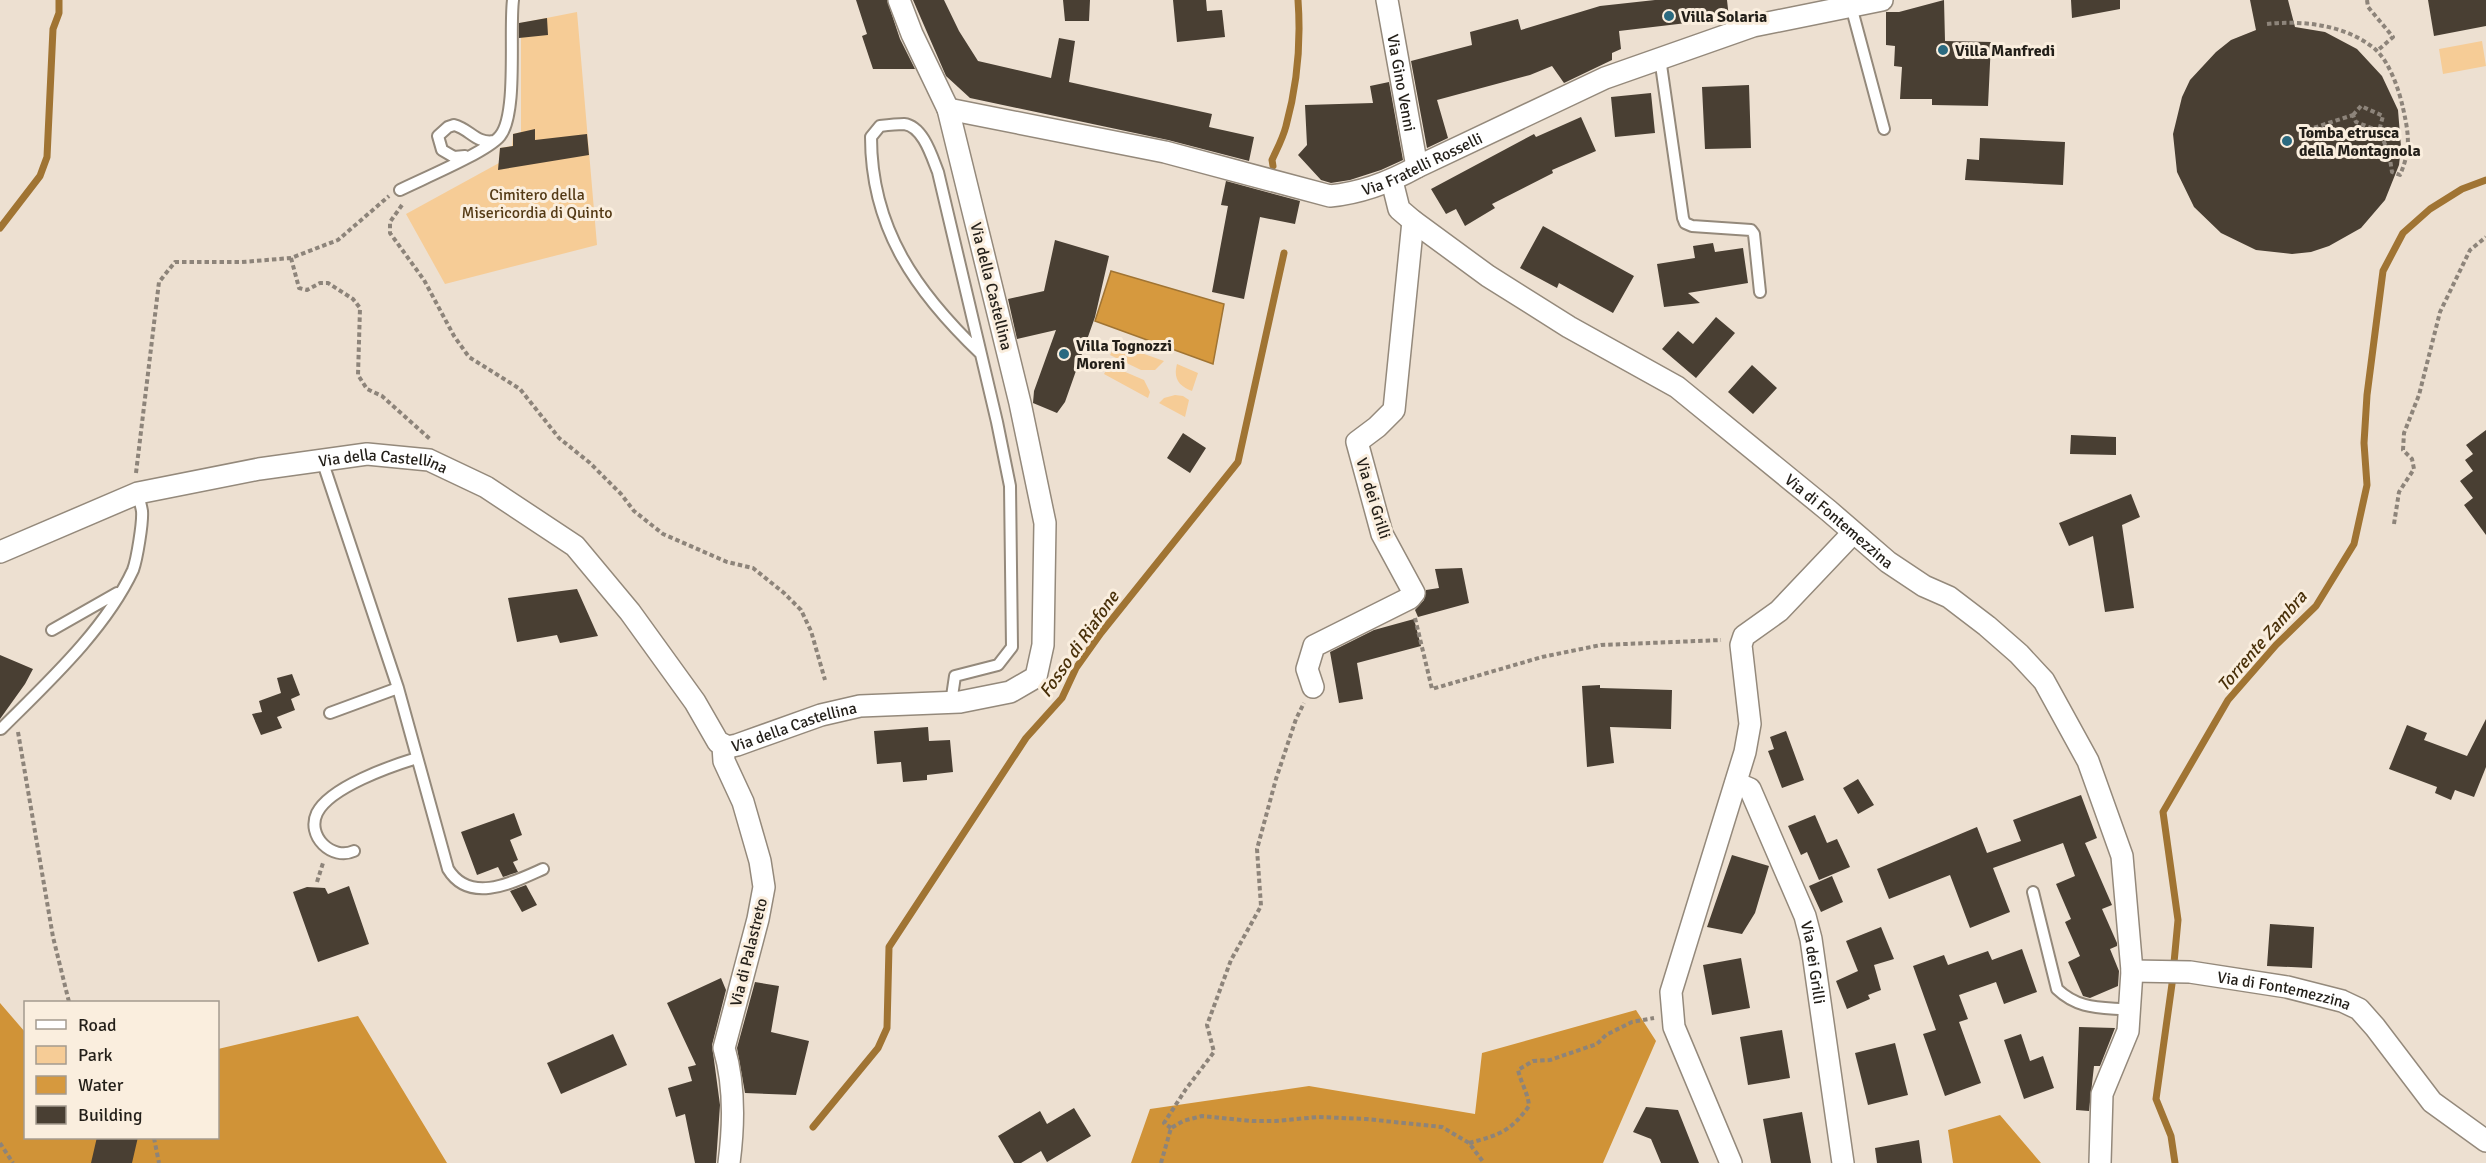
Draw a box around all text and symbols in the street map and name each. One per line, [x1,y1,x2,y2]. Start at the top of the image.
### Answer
place label: Villa Solaria [1681,7,1767,27]
marker: Villa Solaria [1662,9,1676,23]
street label: Via Gino Venni [1382,33,1419,133]
place label: Villa Manfredi [1955,41,2055,61]
marker: Villa Manfredi [1936,43,1950,57]
place label: Tomba etrusca della Montagnola [2299,123,2421,161]
street label: Via Fratelli Rosselli [1360,128,1486,201]
marker: Tomba etrusca della Montagnola [2280,134,2294,148]
park label: Cimitero della Misericordia di Quinto [462,185,612,223]
street label: Via della Castellina [965,220,1017,352]
place label: Villa Tognozzi Moreni [1076,336,1172,374]
marker: Villa Tognozzi Moreni [1057,347,1071,361]
street label: Via della Castellina [317,445,451,478]
street label: Via dei Grilli [1351,455,1395,541]
street label: Via di Fontemezzina [1780,470,1897,574]
water label: Fosso di Riafone [1034,586,1124,701]
water label: Torrente Zambra [2212,586,2312,696]
street label: Via della Castellina [730,698,859,757]
street label: Via di Palastreto [726,896,772,1009]
street label: Via dei Grilli [1796,919,1829,1005]
street label: Via di Fontemezzina [2216,967,2354,1015]
legend [24,1001,219,1139]
text: Road [78,1014,117,1036]
text: Park [78,1044,113,1066]
text: Water [78,1074,124,1096]
text: Building [78,1104,142,1126]

